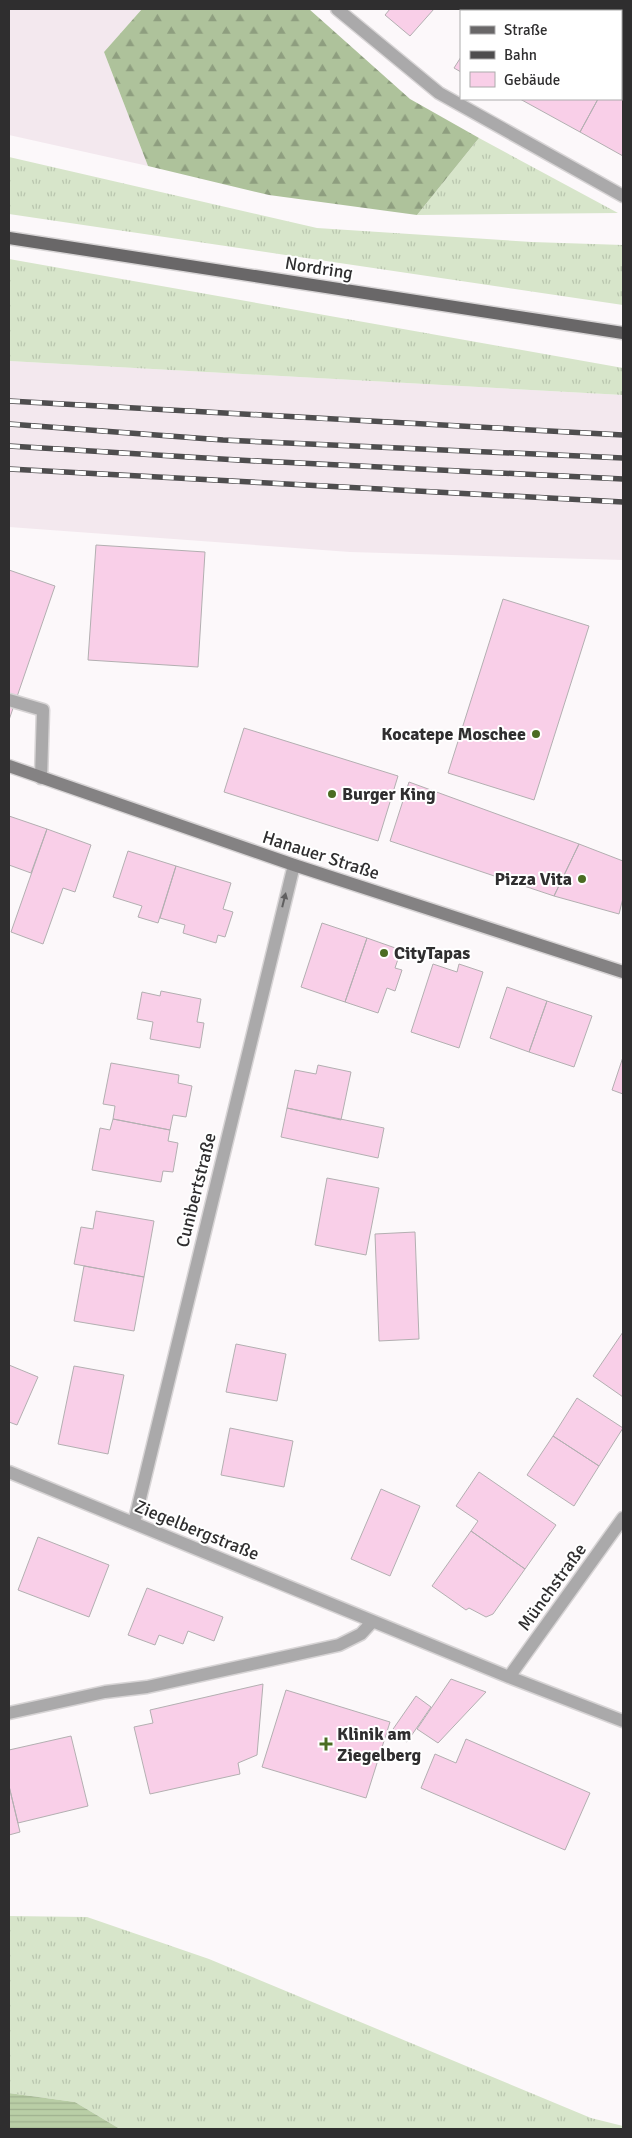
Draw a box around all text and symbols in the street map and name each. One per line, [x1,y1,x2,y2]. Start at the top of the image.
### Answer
legend [460,10,622,100]
text: Straße [504,21,548,39]
text: Bahn [504,46,537,64]
text: Gebäude [504,71,560,89]
street label: Nordring [283,252,355,284]
place label: Kocatepe Moschee [381,723,526,745]
marker: Kocatepe Moschee [530,728,542,740]
place label: Burger King [342,783,436,805]
marker: Burger King [326,788,338,800]
street label: Hanauer Straße [260,826,382,884]
place label: Pizza Vita [494,868,572,890]
marker: Pizza Vita [576,873,588,885]
one-way arrow [280,893,288,908]
place label: CityTapas [394,942,470,964]
marker: CityTapas [378,947,390,959]
street label: Cunibertstraße [171,1130,221,1250]
street label: Ziegelbergstraße [132,1495,262,1565]
street label: Münchstraße [513,1539,591,1635]
place label: Klinik am Ziegelberg [337,1723,421,1766]
marker: Klinik am Ziegelberg [319,1737,333,1751]

